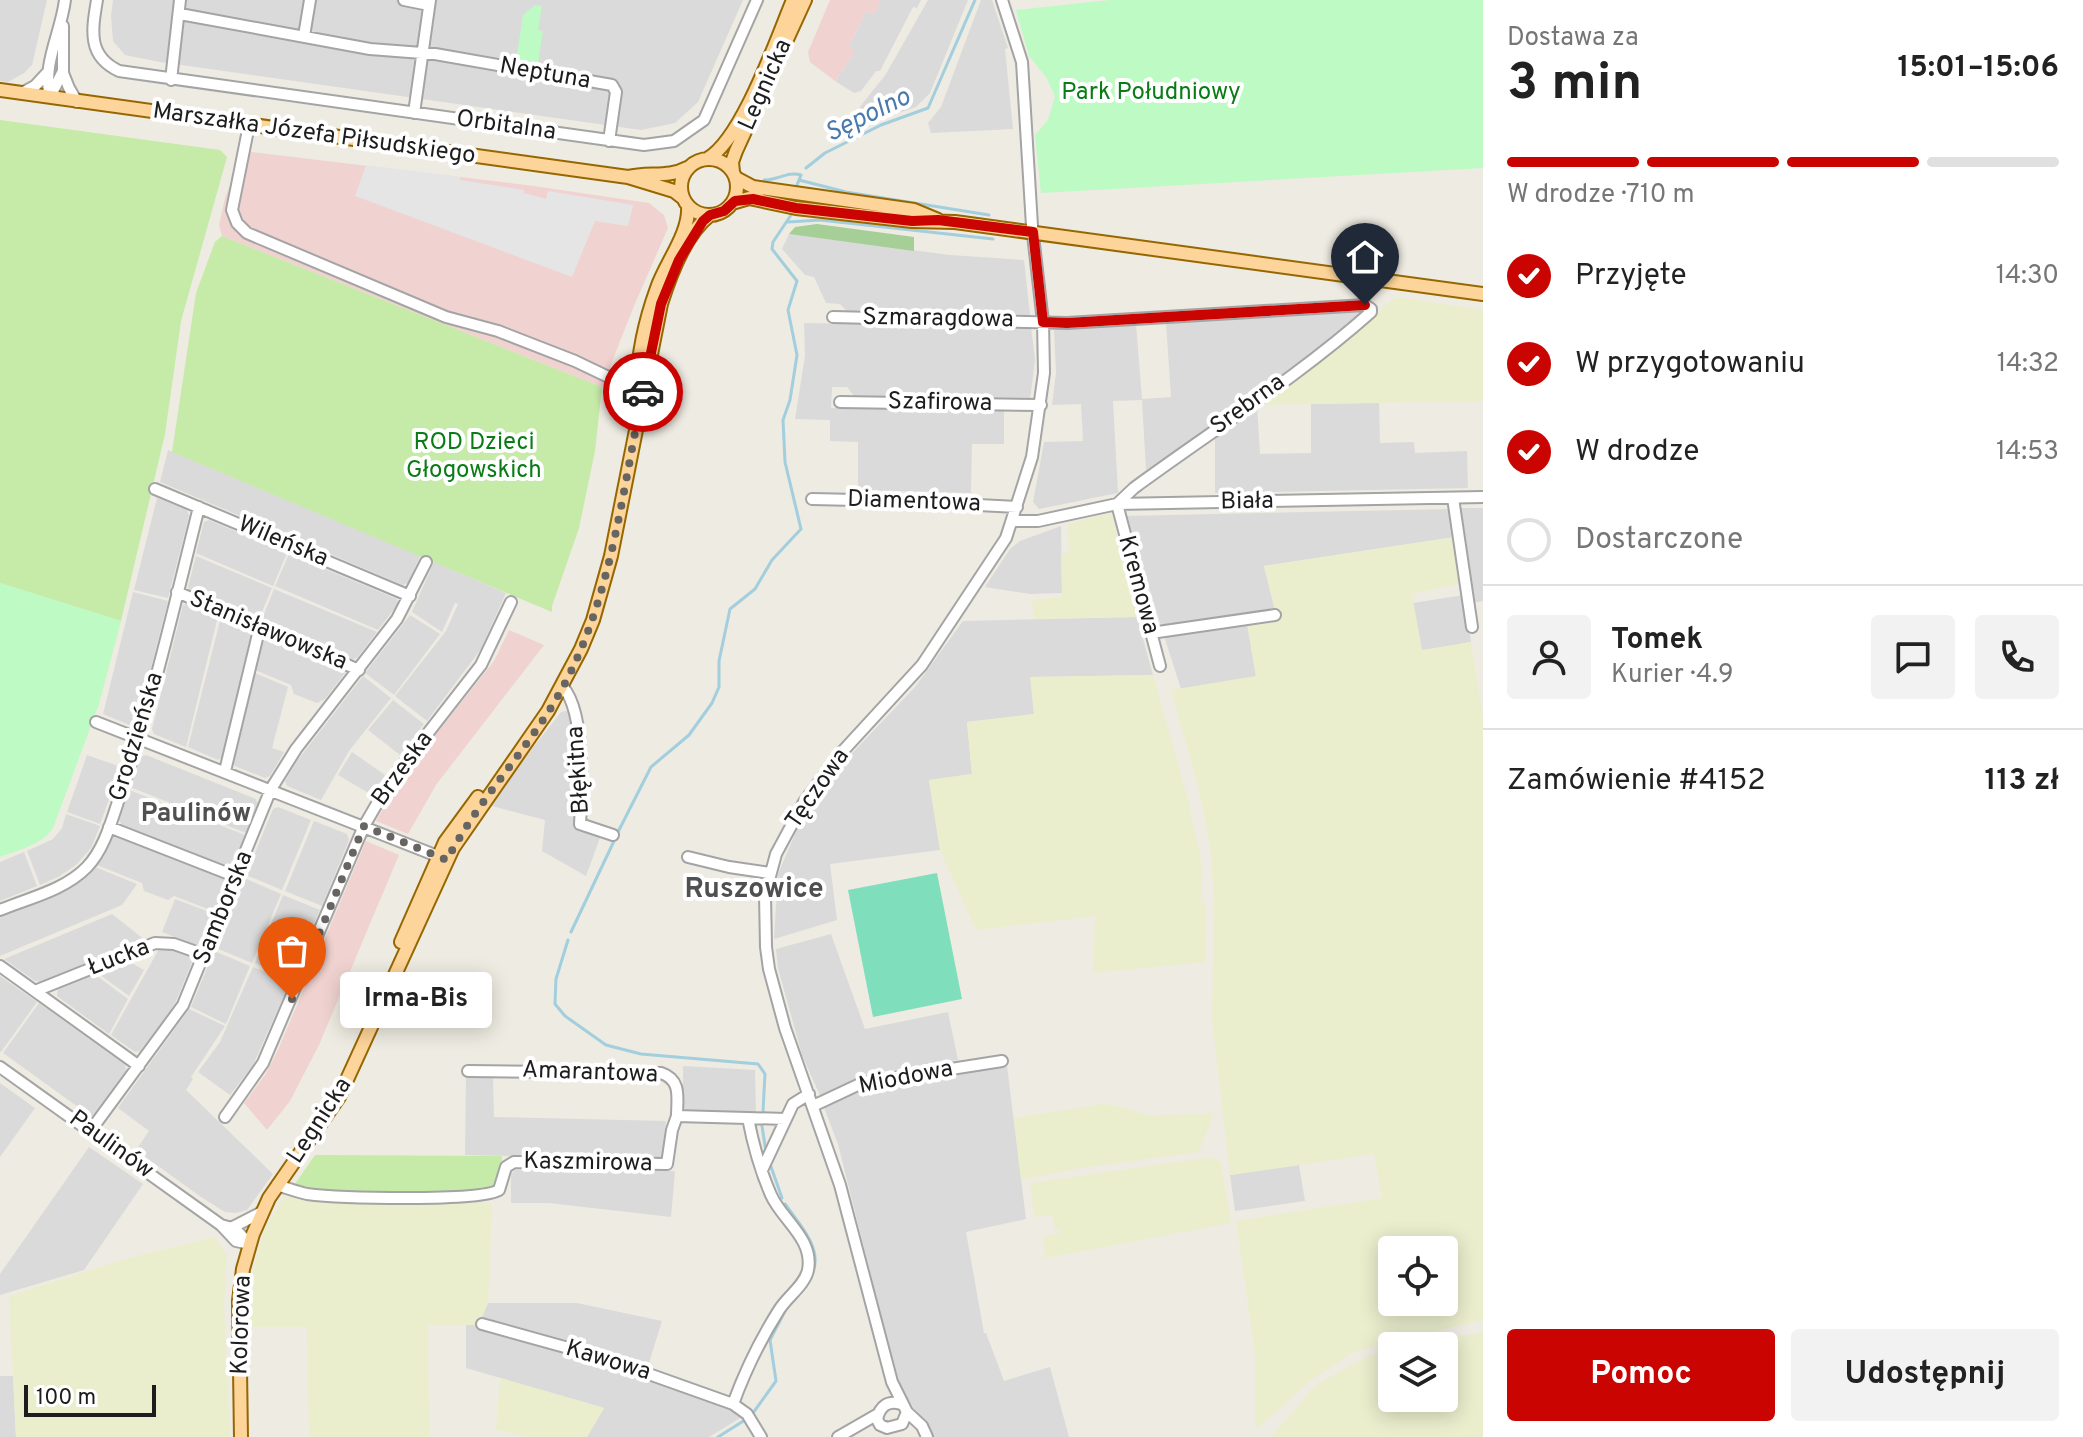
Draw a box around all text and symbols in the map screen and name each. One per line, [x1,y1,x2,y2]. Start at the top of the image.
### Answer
text: Dostawa za [1507,22,1639,55]
street label: Legnicka [733,35,799,135]
text: 15:01–15:06 [1897,50,2059,87]
street label: Neptuna [497,51,593,97]
text: 3 min [1507,52,1642,118]
park label: Park Południowy [1061,78,1241,108]
water label: Sępolno [820,81,916,151]
street label: Marszałka Józefa Piłsudskiego [151,96,477,172]
street label: Orbitalna [454,104,558,148]
text: W drodze · 710 m [1507,179,1695,212]
pin [1331,223,1399,305]
icon: home [1343,235,1387,279]
icon: check [1507,254,1551,298]
text: Przyjęte [1575,258,1687,295]
text: 14:30 [1996,260,2059,293]
street label: Szmaragdowa [862,303,1014,335]
icon: check [1507,342,1551,386]
text: W przygotowaniu [1575,346,1805,383]
text: 14:32 [1997,348,2059,381]
courier [603,352,683,432]
street label: Srebrna [1205,368,1291,442]
icon: car [621,370,665,414]
street label: Szafirowa [887,387,993,419]
park label: ROD Dzieci Głogowskich [406,428,542,486]
icon: check [1507,430,1551,474]
text: W drodze [1575,434,1700,471]
text: 14:53 [1996,436,2059,469]
street label: Diamentowa [847,485,981,519]
street label: Biała [1220,487,1274,517]
street label: Wileńska [233,510,333,574]
text: Dostarczone [1575,522,1743,559]
street label: Kremowa [1110,532,1166,638]
street label: Stanisławowska [185,584,351,678]
button: person [1507,615,1591,699]
button: chat [1871,615,1955,699]
button: phone [1975,615,2059,699]
text: Tomek [1611,622,1703,659]
text: Kurier · 4.9 [1611,659,1734,692]
street label: Grodzieńska [103,669,171,805]
street label: Błękitna [561,725,597,815]
street label: Brzeska [366,726,440,812]
street label: Tęczowa [779,743,857,835]
text: Zamówienie #4152 [1507,763,1766,800]
text: 113 zł [1984,763,2059,800]
district label: Paulinów [141,798,251,831]
street label: Samborska [188,847,260,969]
district label: Ruszowice [684,872,824,908]
pin [258,917,326,999]
icon: bag [270,929,314,973]
street label: Łucka [84,933,154,983]
callout: Irma-Bis [340,971,492,1027]
text: Irma-Bis [364,983,468,1016]
street label: Miodowa [856,1054,956,1102]
street label: Amarantowa [521,1056,659,1090]
street label: Legnicka [281,1072,359,1170]
street label: Paulinów [63,1104,159,1186]
street label: Kaszmirowa [523,1147,653,1179]
map controls [1378,1236,1458,1412]
button: locate [1378,1236,1458,1316]
street label: Kolorowa [225,1275,259,1375]
button: Pomoc [1507,1329,1775,1421]
button: Udostępnij [1791,1329,2059,1421]
button: layers [1378,1332,1458,1412]
street label: Kawowa [562,1334,654,1388]
scale bar [24,1381,156,1417]
text: 100 m [36,1385,96,1412]

